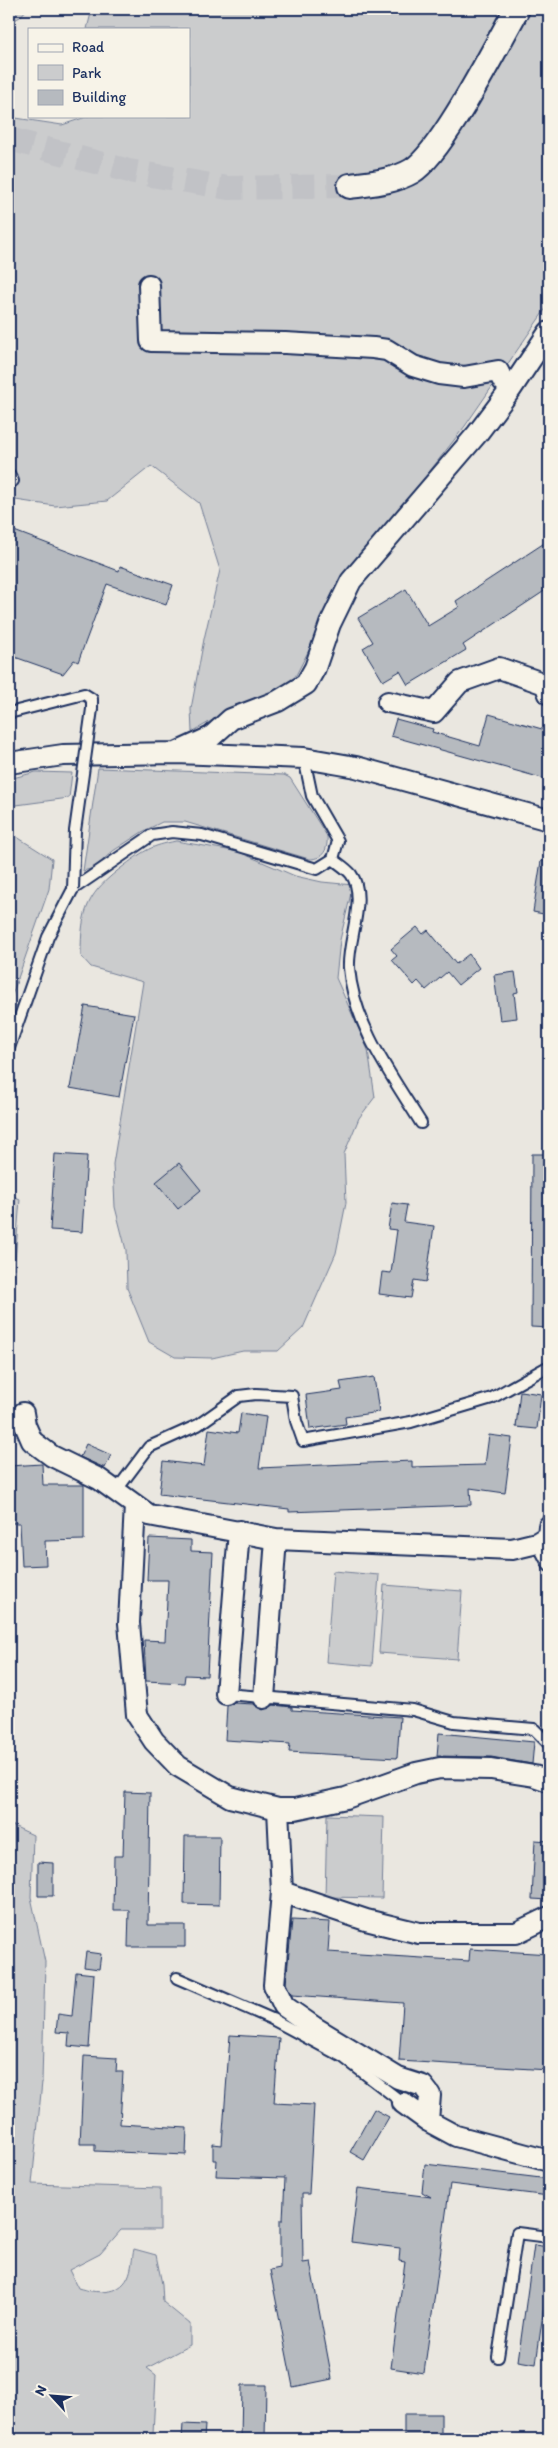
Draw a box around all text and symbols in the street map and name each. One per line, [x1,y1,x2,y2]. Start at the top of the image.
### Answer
legend [28,28,190,118]
text: Road [72,38,105,56]
text: Park [72,64,102,82]
text: Building [72,88,126,106]
north arrow [28,2370,78,2420]
text: N [31,2383,50,2398]

